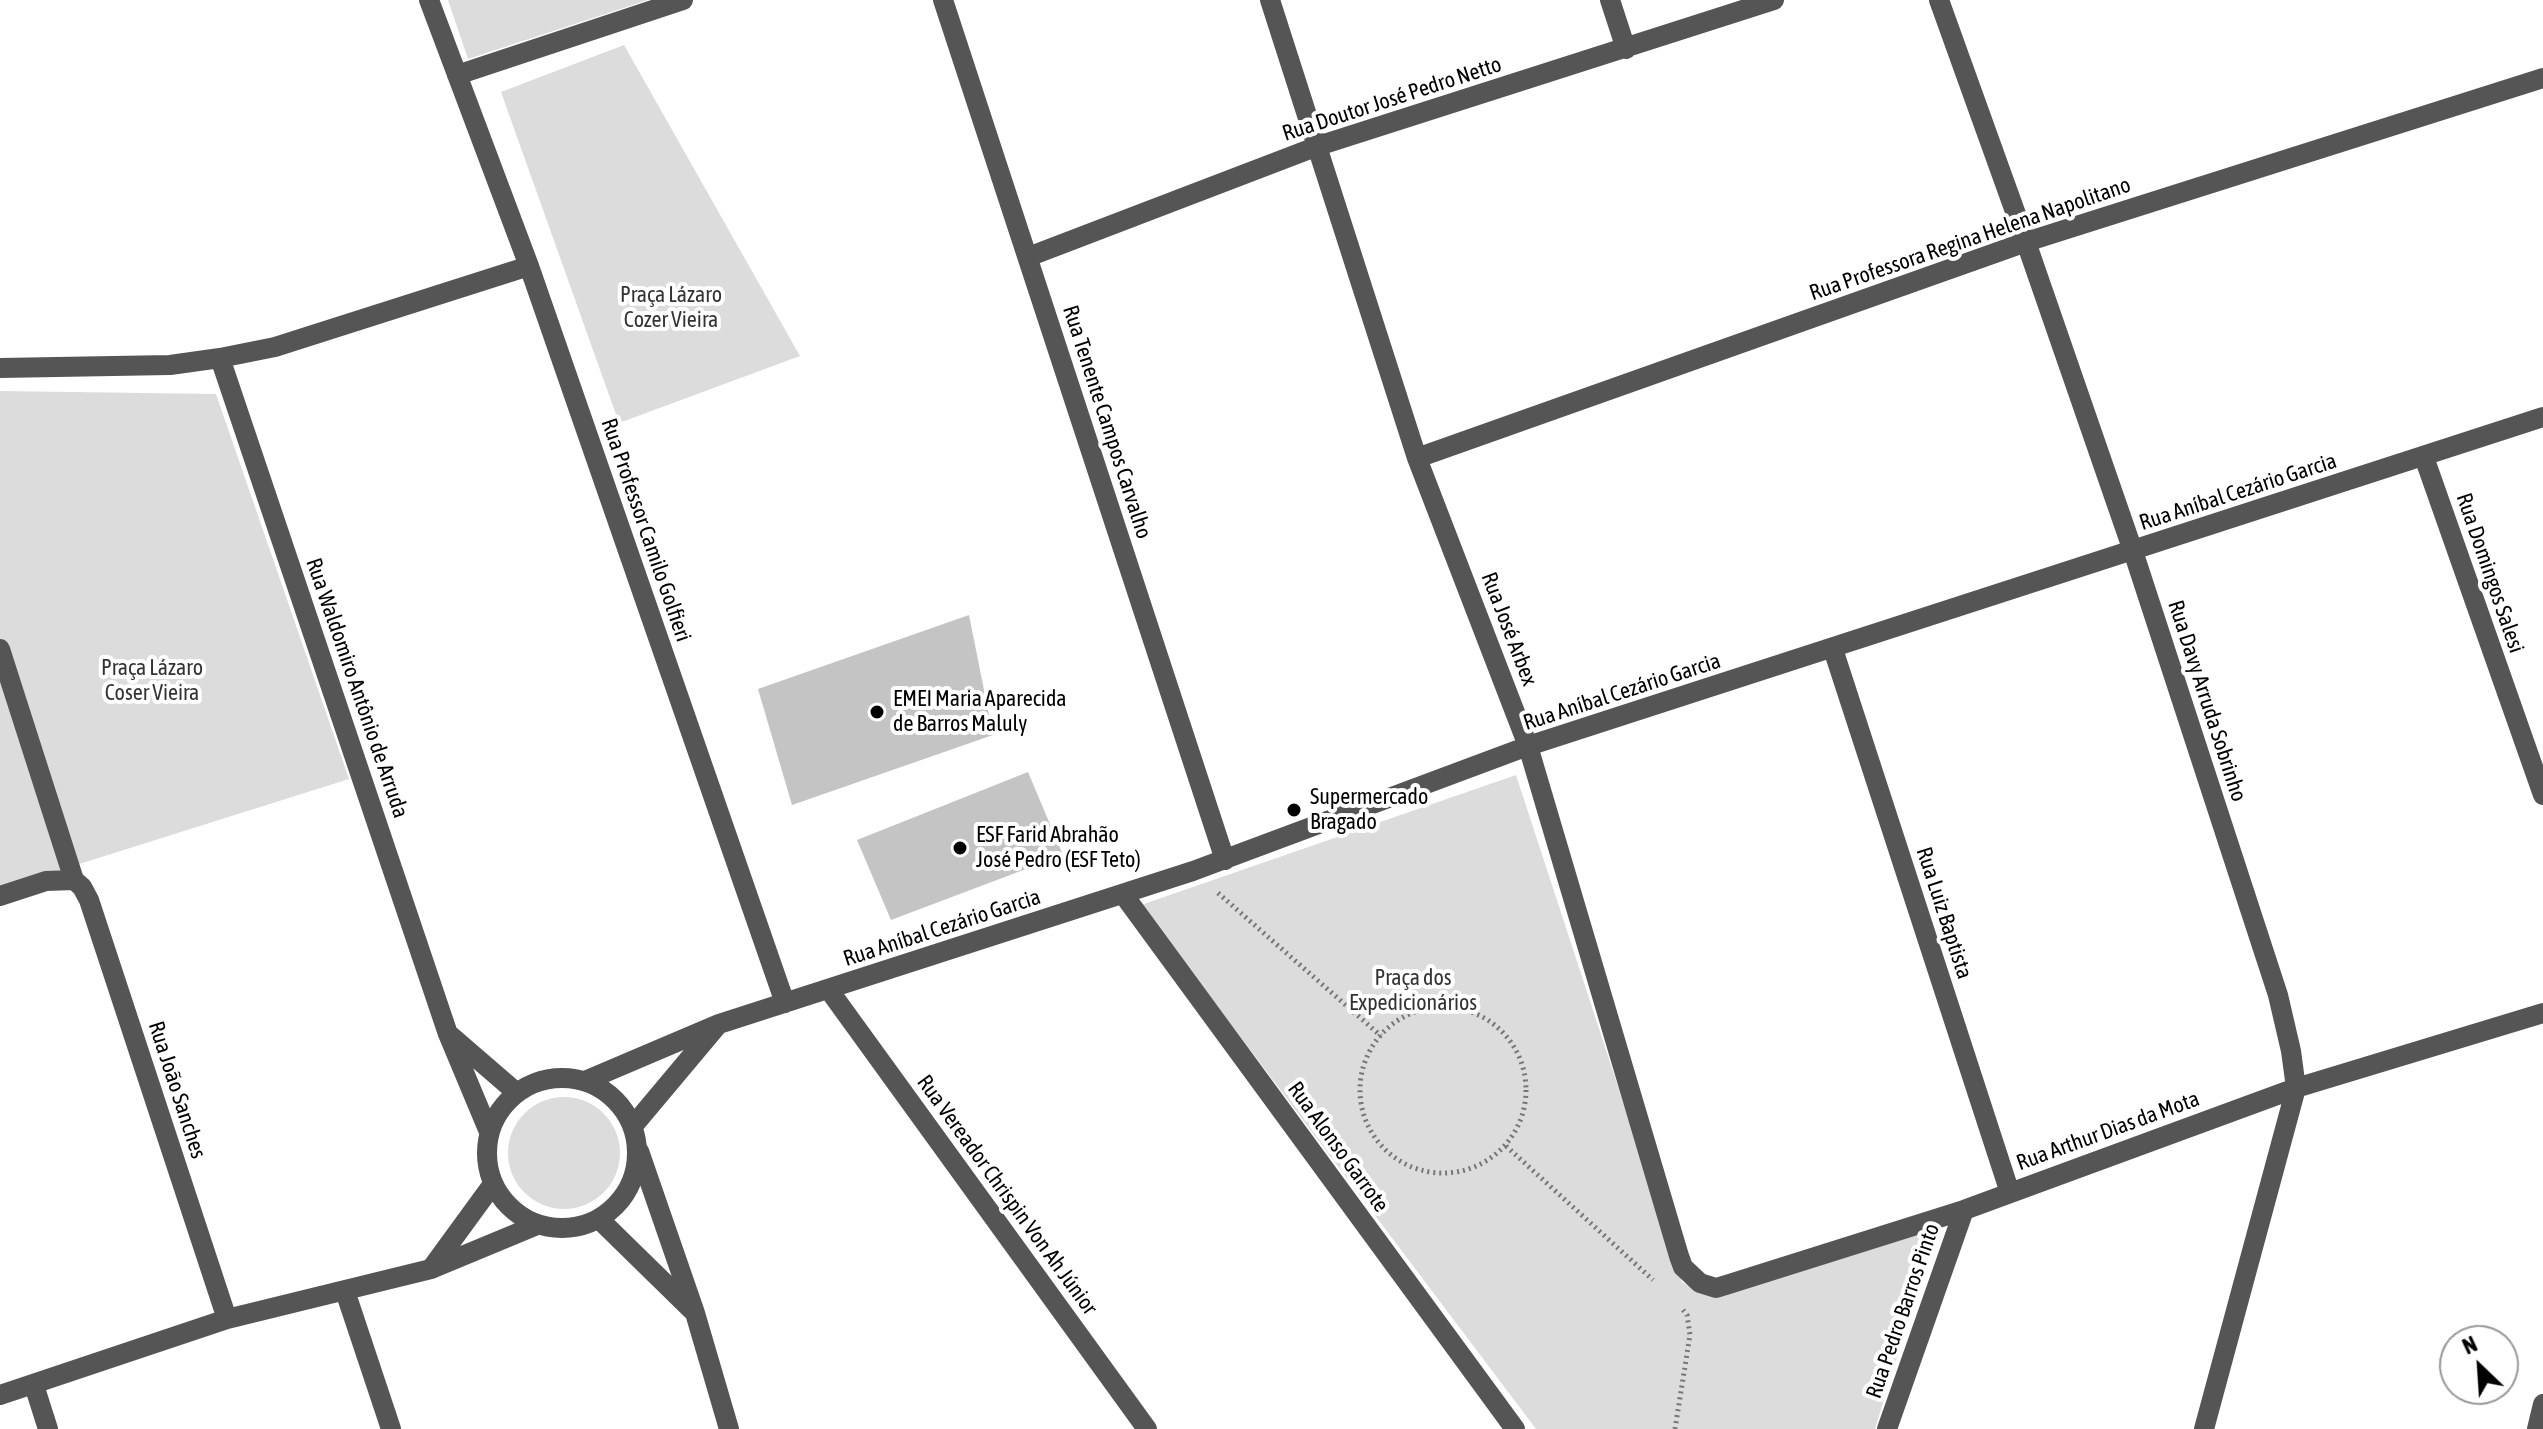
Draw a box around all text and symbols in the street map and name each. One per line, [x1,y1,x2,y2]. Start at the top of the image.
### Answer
street label: Rua Doutor José Pedro Netto [1279,51,1505,147]
street label: Rua Professora Regina Helena Napolitano [1806,172,2134,306]
park label: Praça Lázaro Cozer Vieira [620,282,722,334]
street label: Rua Tenente Campos Carvalho [1057,302,1157,542]
street label: Rua Professor Camilo Golfieri [595,415,697,645]
street label: Rua Aníbal Cezário Garcia [2136,448,2340,536]
street label: Rua Domingos Salesi [2450,490,2530,656]
street label: Rua Waldomiro Antônio de Arruda [300,555,414,821]
street label: Rua José Arbex [1475,569,1543,689]
street label: Rua Davy Arruda Sobrinho [2162,597,2252,805]
street label: Rua Aníbal Cezário Garcia [1520,648,1724,736]
park label: Praça Lázaro Coser Vieira [101,655,203,706]
place label: EMEI Maria Aparecida de Barros Maluly [893,686,1067,738]
marker: EMEI Maria Aparecida de Barros Maluly [868,703,886,721]
place label: Supermercado Bragado [1310,784,1428,836]
marker: Supermercado Bragado [1285,801,1303,819]
place label: ESF Farid Abrahão José Pedro (ESF Teto) [976,822,1141,874]
marker: ESF Farid Abrahão José Pedro (ESF Teto) [951,839,969,857]
street label: Rua Luiz Baptista [1910,844,1978,982]
street label: Rua Aníbal Cezário Garcia [840,884,1044,972]
park label: Praça dos Expedicionários [1349,965,1477,1016]
street label: Rua João Sanches [142,1018,212,1162]
street label: Rua Vereador Chrispin Von Ah Júnior [911,1070,1103,1320]
street label: Rua Alonso Garrote [1282,1077,1394,1217]
street label: Rua Arthur Dias da Mota [2013,1086,2203,1176]
street label: Rua Pedro Barros Pinto [1861,1220,1945,1402]
north arrow [2439,1325,2519,1405]
text: N [2458,1331,2481,1360]

